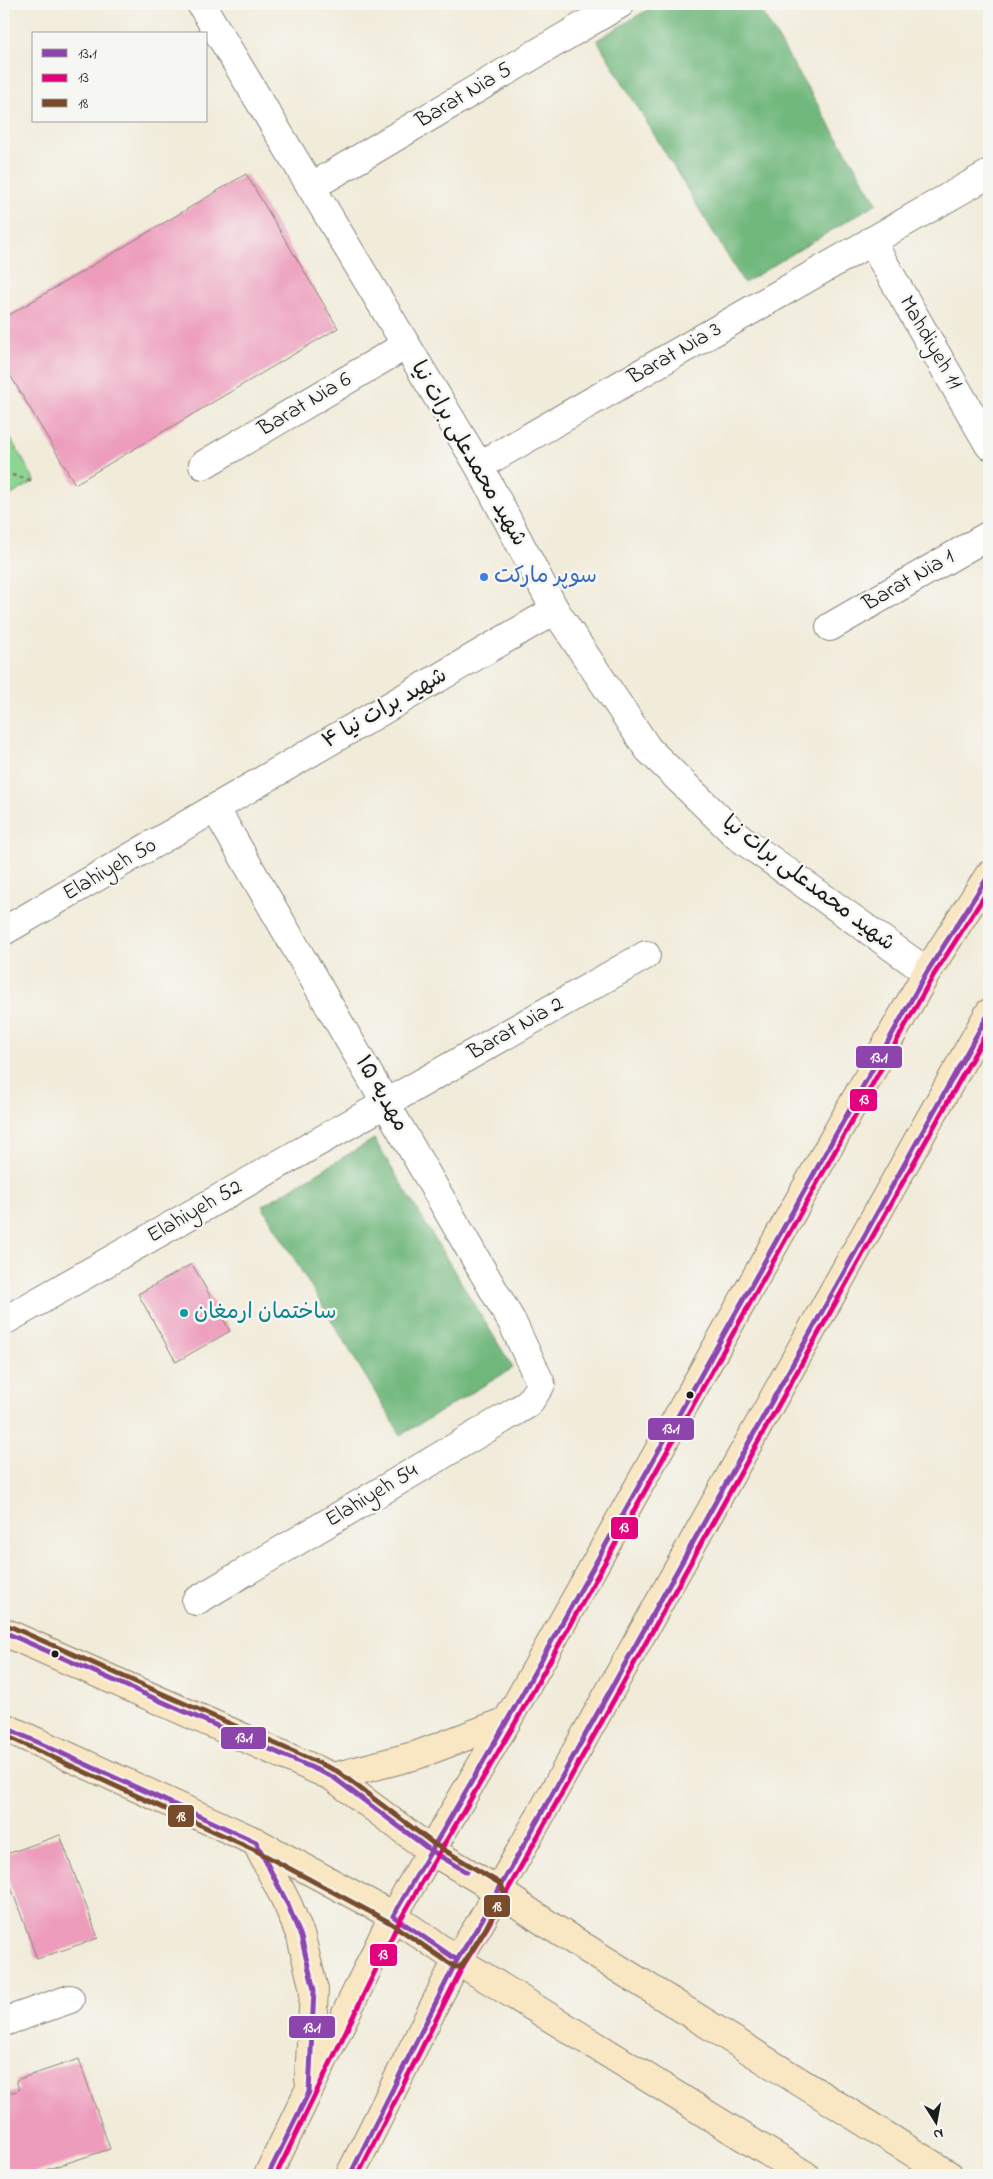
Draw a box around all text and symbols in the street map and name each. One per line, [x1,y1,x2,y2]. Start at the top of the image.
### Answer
legend [32,32,208,122]
text: 13.1 [78,43,97,65]
street label: Barat Nia 5 [409,55,518,138]
text: 13 [78,67,89,89]
text: 18 [78,93,89,115]
street label: Mahdiyeh 11 [889,290,970,397]
street label: Barat Nia 3 [621,314,728,394]
street label: شهید محمدعلی برات نیا [402,355,534,553]
street label: Barat Nia 6 [251,364,358,446]
street label: Barat Nia 1 [856,542,961,621]
place label: سوپر مارکت [494,561,597,593]
marker: سوپر مارکت [478,571,490,583]
street label: شهید برات نیا ۴ [316,660,454,758]
street label: شهید محمدعلی برات نیا [715,808,901,960]
street label: Elahiyeh 50 [57,830,163,911]
street label: Barat Nia 2 [461,989,570,1070]
line badge: 13.1 [855,1045,903,1069]
text: 13.1 [870,1048,888,1069]
street label: مهدیه ۱۵ [346,1050,416,1138]
line badge: 13 [849,1088,878,1112]
text: 13 [859,1090,869,1111]
street label: Elahiyeh 52 [142,1172,249,1253]
place label: ساختمان ارمغان [194,1297,337,1329]
marker: ساختمان ارمغان [178,1307,190,1319]
unlabelled marker [685,1390,695,1400]
line badge: 13.1 [647,1417,695,1441]
text: 13.1 [662,1419,680,1440]
street label: Elahiyeh 54 [320,1456,425,1537]
line badge: 13 [610,1516,639,1540]
text: 13 [619,1518,629,1539]
unlabelled marker [50,1649,60,1659]
line badge: 13.1 [220,1726,267,1750]
text: 13.1 [235,1728,253,1749]
line badge: 18 [167,1804,195,1828]
text: 18 [176,1807,187,1828]
line badge: 18 [483,1894,511,1918]
text: 18 [492,1897,503,1918]
line badge: 13 [369,1943,398,1967]
text: 13 [378,1945,388,1966]
line badge: 13.1 [288,2015,336,2039]
text: 13.1 [303,2018,321,2039]
north arrow [910,2096,960,2146]
text: N [932,2122,945,2144]

